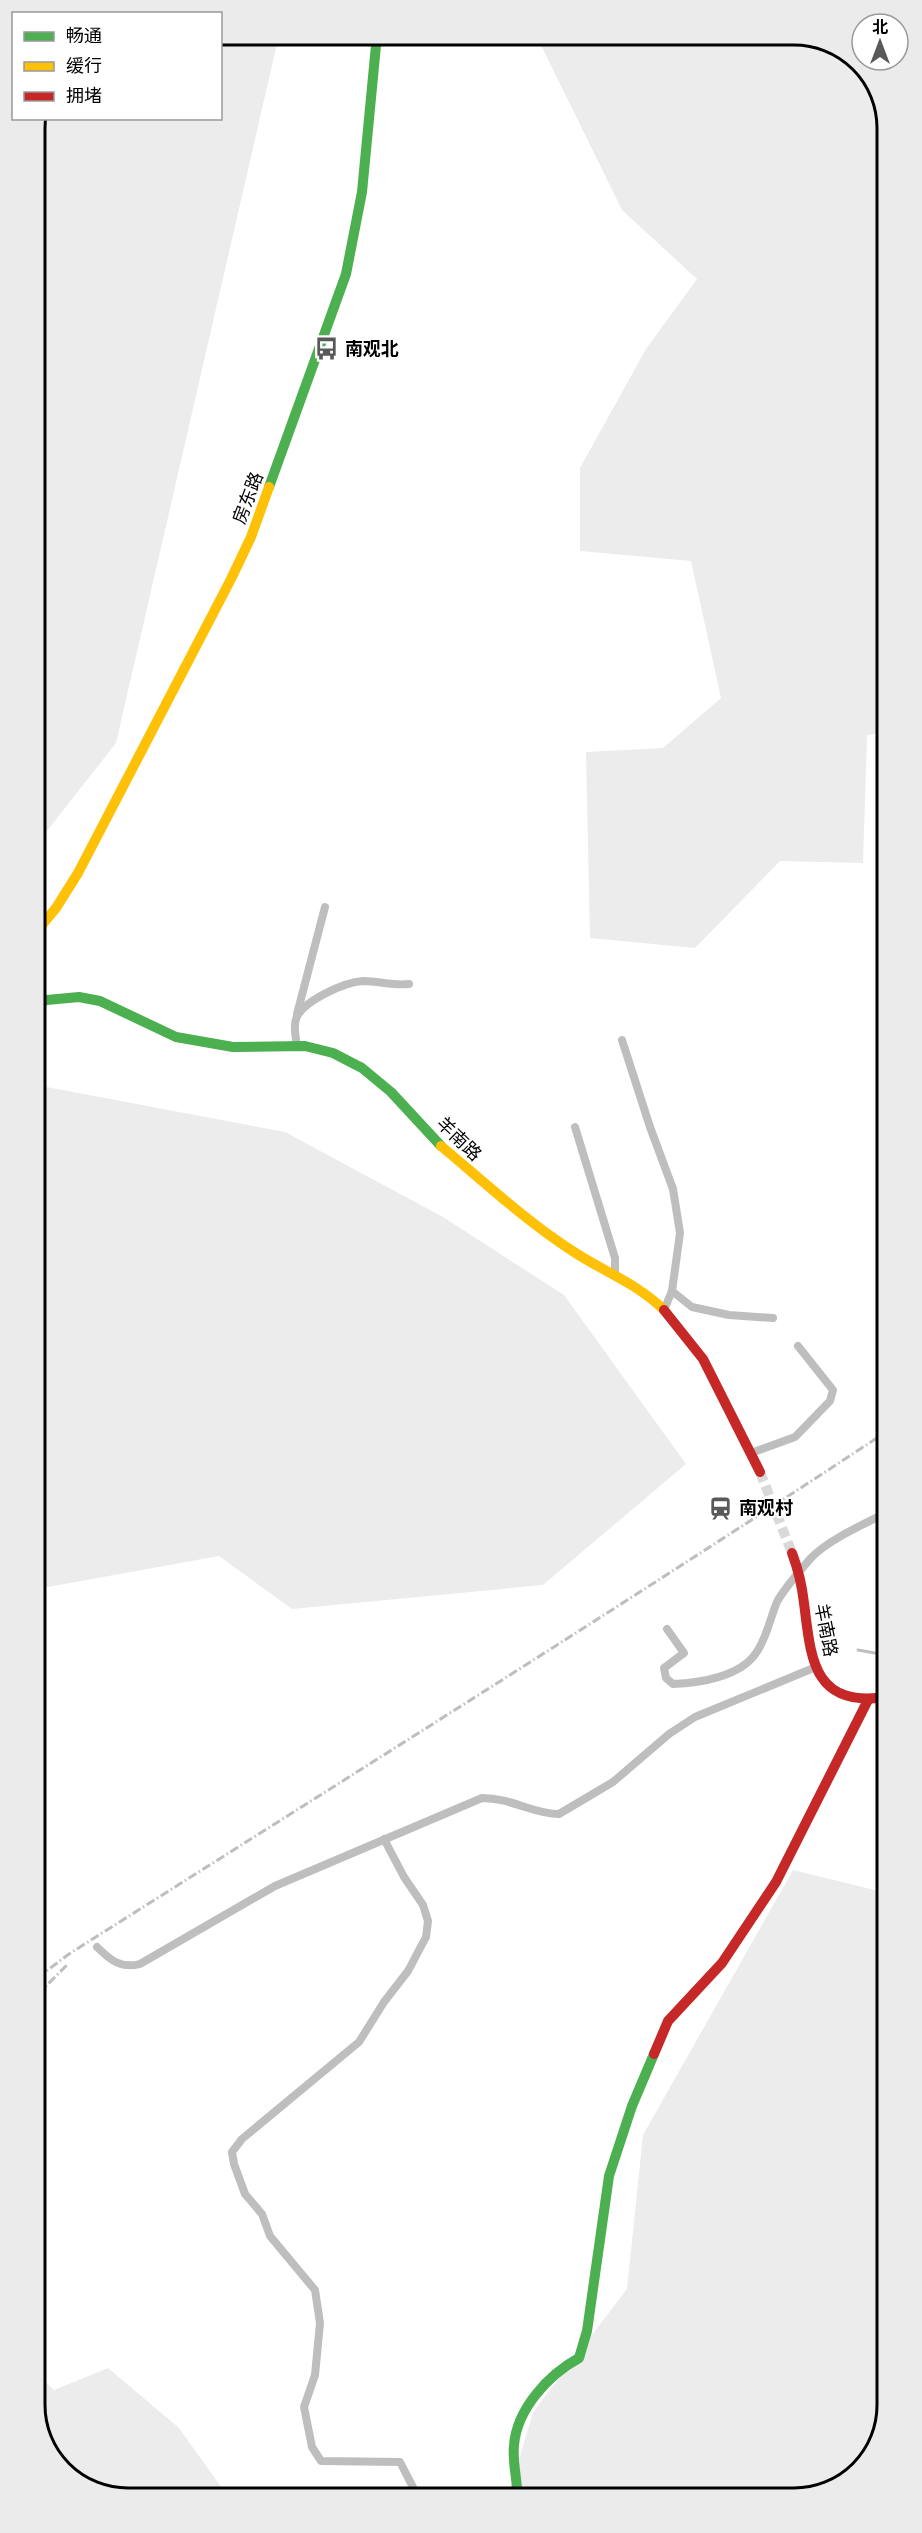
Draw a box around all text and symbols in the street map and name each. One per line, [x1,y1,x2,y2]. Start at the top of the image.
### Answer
legend [12,12,222,120]
north arrow [850,12,910,72]
text: 北 [872,18,888,36]
text: 畅通 [66,25,102,46]
text: 缓行 [66,55,102,76]
text: 拥堵 [66,85,102,106]
bus stop icon: 南观北 [314,336,340,362]
place label: 南观北 [345,338,399,359]
street label: 房东路 [228,469,267,527]
street label: 羊南路 [433,1112,486,1165]
station icon: 南观村 [708,1495,734,1521]
place label: 南观村 [739,1497,793,1518]
street label: 羊南路 [811,1601,842,1658]

